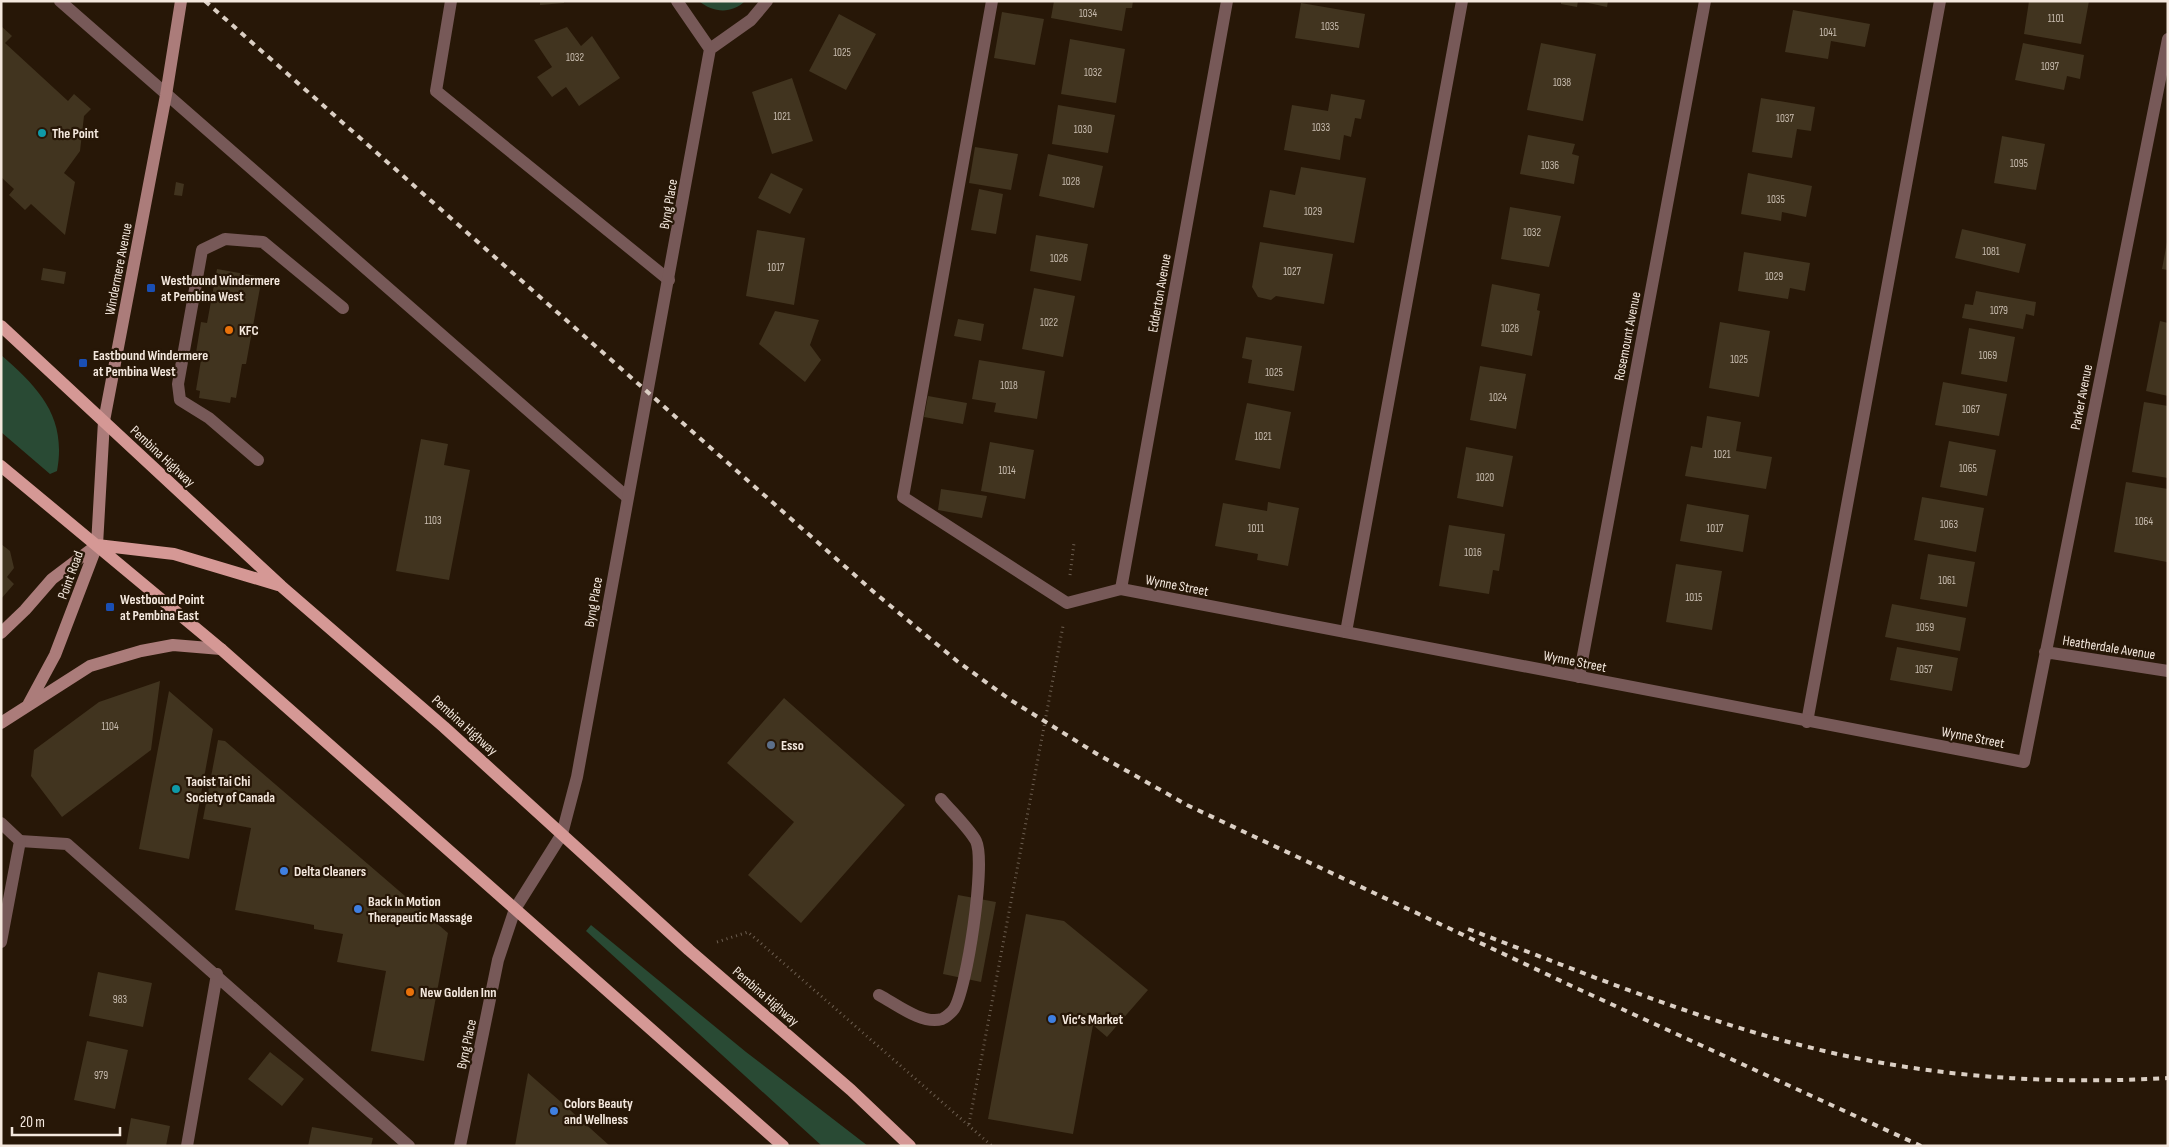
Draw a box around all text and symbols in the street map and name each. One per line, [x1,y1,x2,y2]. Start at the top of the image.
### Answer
house number: 1034 [1079,7,1097,20]
house number: 1101 [2048,12,2064,25]
house number: 1035 [1321,20,1339,33]
house number: 1041 [1819,26,1837,39]
house number: 1025 [833,46,851,59]
house number: 1032 [566,51,584,64]
house number: 1097 [2041,60,2060,73]
house number: 1032 [1084,66,1102,79]
house number: 1038 [1553,76,1571,89]
house number: 1021 [773,110,791,123]
house number: 1037 [1776,112,1794,125]
house number: 1033 [1312,121,1330,134]
house number: 1030 [1074,123,1092,136]
place label: The Point [52,125,99,142]
marker: The Point [36,127,48,139]
house number: 1095 [2010,157,2028,170]
house number: 1036 [1541,159,1559,172]
house number: 1028 [1062,175,1080,188]
street label: Byng Place [656,178,681,230]
house number: 1035 [1767,193,1785,206]
house number: 1029 [1304,205,1322,218]
street label: Windermere Avenue [101,221,136,317]
house number: 1032 [1523,226,1541,239]
house number: 1081 [1982,245,2000,258]
house number: 1026 [1050,252,1068,265]
street label: Edderton Avenue [1144,252,1175,334]
house number: 1017 [768,261,785,274]
house number: 1027 [1283,265,1301,278]
house number: 1029 [1765,270,1783,283]
place label: Westbound Windermere at Pembina West [161,272,280,305]
marker: Westbound Windermere at Pembina West [145,282,157,294]
street label: Rosemount Avenue [1611,290,1644,382]
house number: 1079 [1990,304,2008,317]
house number: 1022 [1040,316,1058,329]
place label: KFC [239,322,259,339]
house number: 1028 [1501,322,1519,335]
marker: KFC [223,324,235,336]
place label: Eastbound Windermere at Pembina West [93,347,208,380]
house number: 1069 [1979,349,1997,362]
house number: 1025 [1730,353,1748,366]
marker: Eastbound Windermere at Pembina West [77,357,89,369]
street label: Parker Avenue [2067,363,2096,431]
house number: 1025 [1265,366,1283,379]
house number: 1018 [1000,379,1018,392]
house number: 1024 [1489,391,1507,404]
house number: 1067 [1962,403,1981,416]
street label: Pembina Highway [127,422,199,491]
house number: 1021 [1254,430,1272,443]
house number: 1021 [1713,448,1731,461]
house number: 1065 [1959,462,1977,475]
house number: 1014 [998,464,1016,477]
house number: 1020 [1476,471,1494,484]
house number: 1103 [424,514,442,527]
house number: 1064 [2135,515,2154,528]
house number: 1063 [1940,518,1958,531]
house number: 1011 [1248,522,1264,535]
house number: 1017 [1707,522,1724,535]
house number: 1016 [1464,546,1482,559]
street label: Point Road [54,549,87,602]
street label: Wynne Street [1144,571,1210,600]
house number: 1061 [1938,574,1956,587]
street label: Byng Place [581,576,606,628]
place label: Westbound Point at Pembina East [120,591,205,624]
house number: 1015 [1685,591,1703,604]
marker: Westbound Point at Pembina East [104,601,116,613]
house number: 1059 [1916,621,1934,634]
street label: Heatherdale Avenue [2061,632,2157,663]
street label: Wynne Street [1542,647,1608,676]
house number: 1057 [1915,663,1933,676]
street label: Pembina Highway [428,692,501,760]
house number: 1104 [101,720,119,733]
street label: Wynne Street [1940,723,2006,752]
place label: Esso [781,737,804,754]
marker: Esso [765,739,777,751]
place label: Taoist Tai Chi Society of Canada [186,773,275,806]
marker: Taoist Tai Chi Society of Canada [170,783,182,795]
place label: Delta Cleaners [294,863,366,880]
marker: Delta Cleaners [278,865,290,877]
place label: Back In Motion Therapeutic Massage [368,893,473,926]
marker: Back In Motion Therapeutic Massage [352,903,364,915]
street label: Pembina Highway [729,963,803,1030]
place label: New Golden Inn [420,984,496,1001]
marker: New Golden Inn [404,986,416,998]
house number: 983 [113,993,128,1006]
place label: Vic’s Market [1062,1011,1123,1028]
marker: Vic’s Market [1046,1013,1058,1025]
street label: Byng Place [453,1018,480,1071]
house number: 979 [94,1069,108,1082]
place label: Colors Beauty and Wellness [564,1095,633,1128]
scale bar [12,1104,120,1136]
marker: Colors Beauty and Wellness [548,1105,560,1117]
text: 20 m [20,1113,45,1132]

